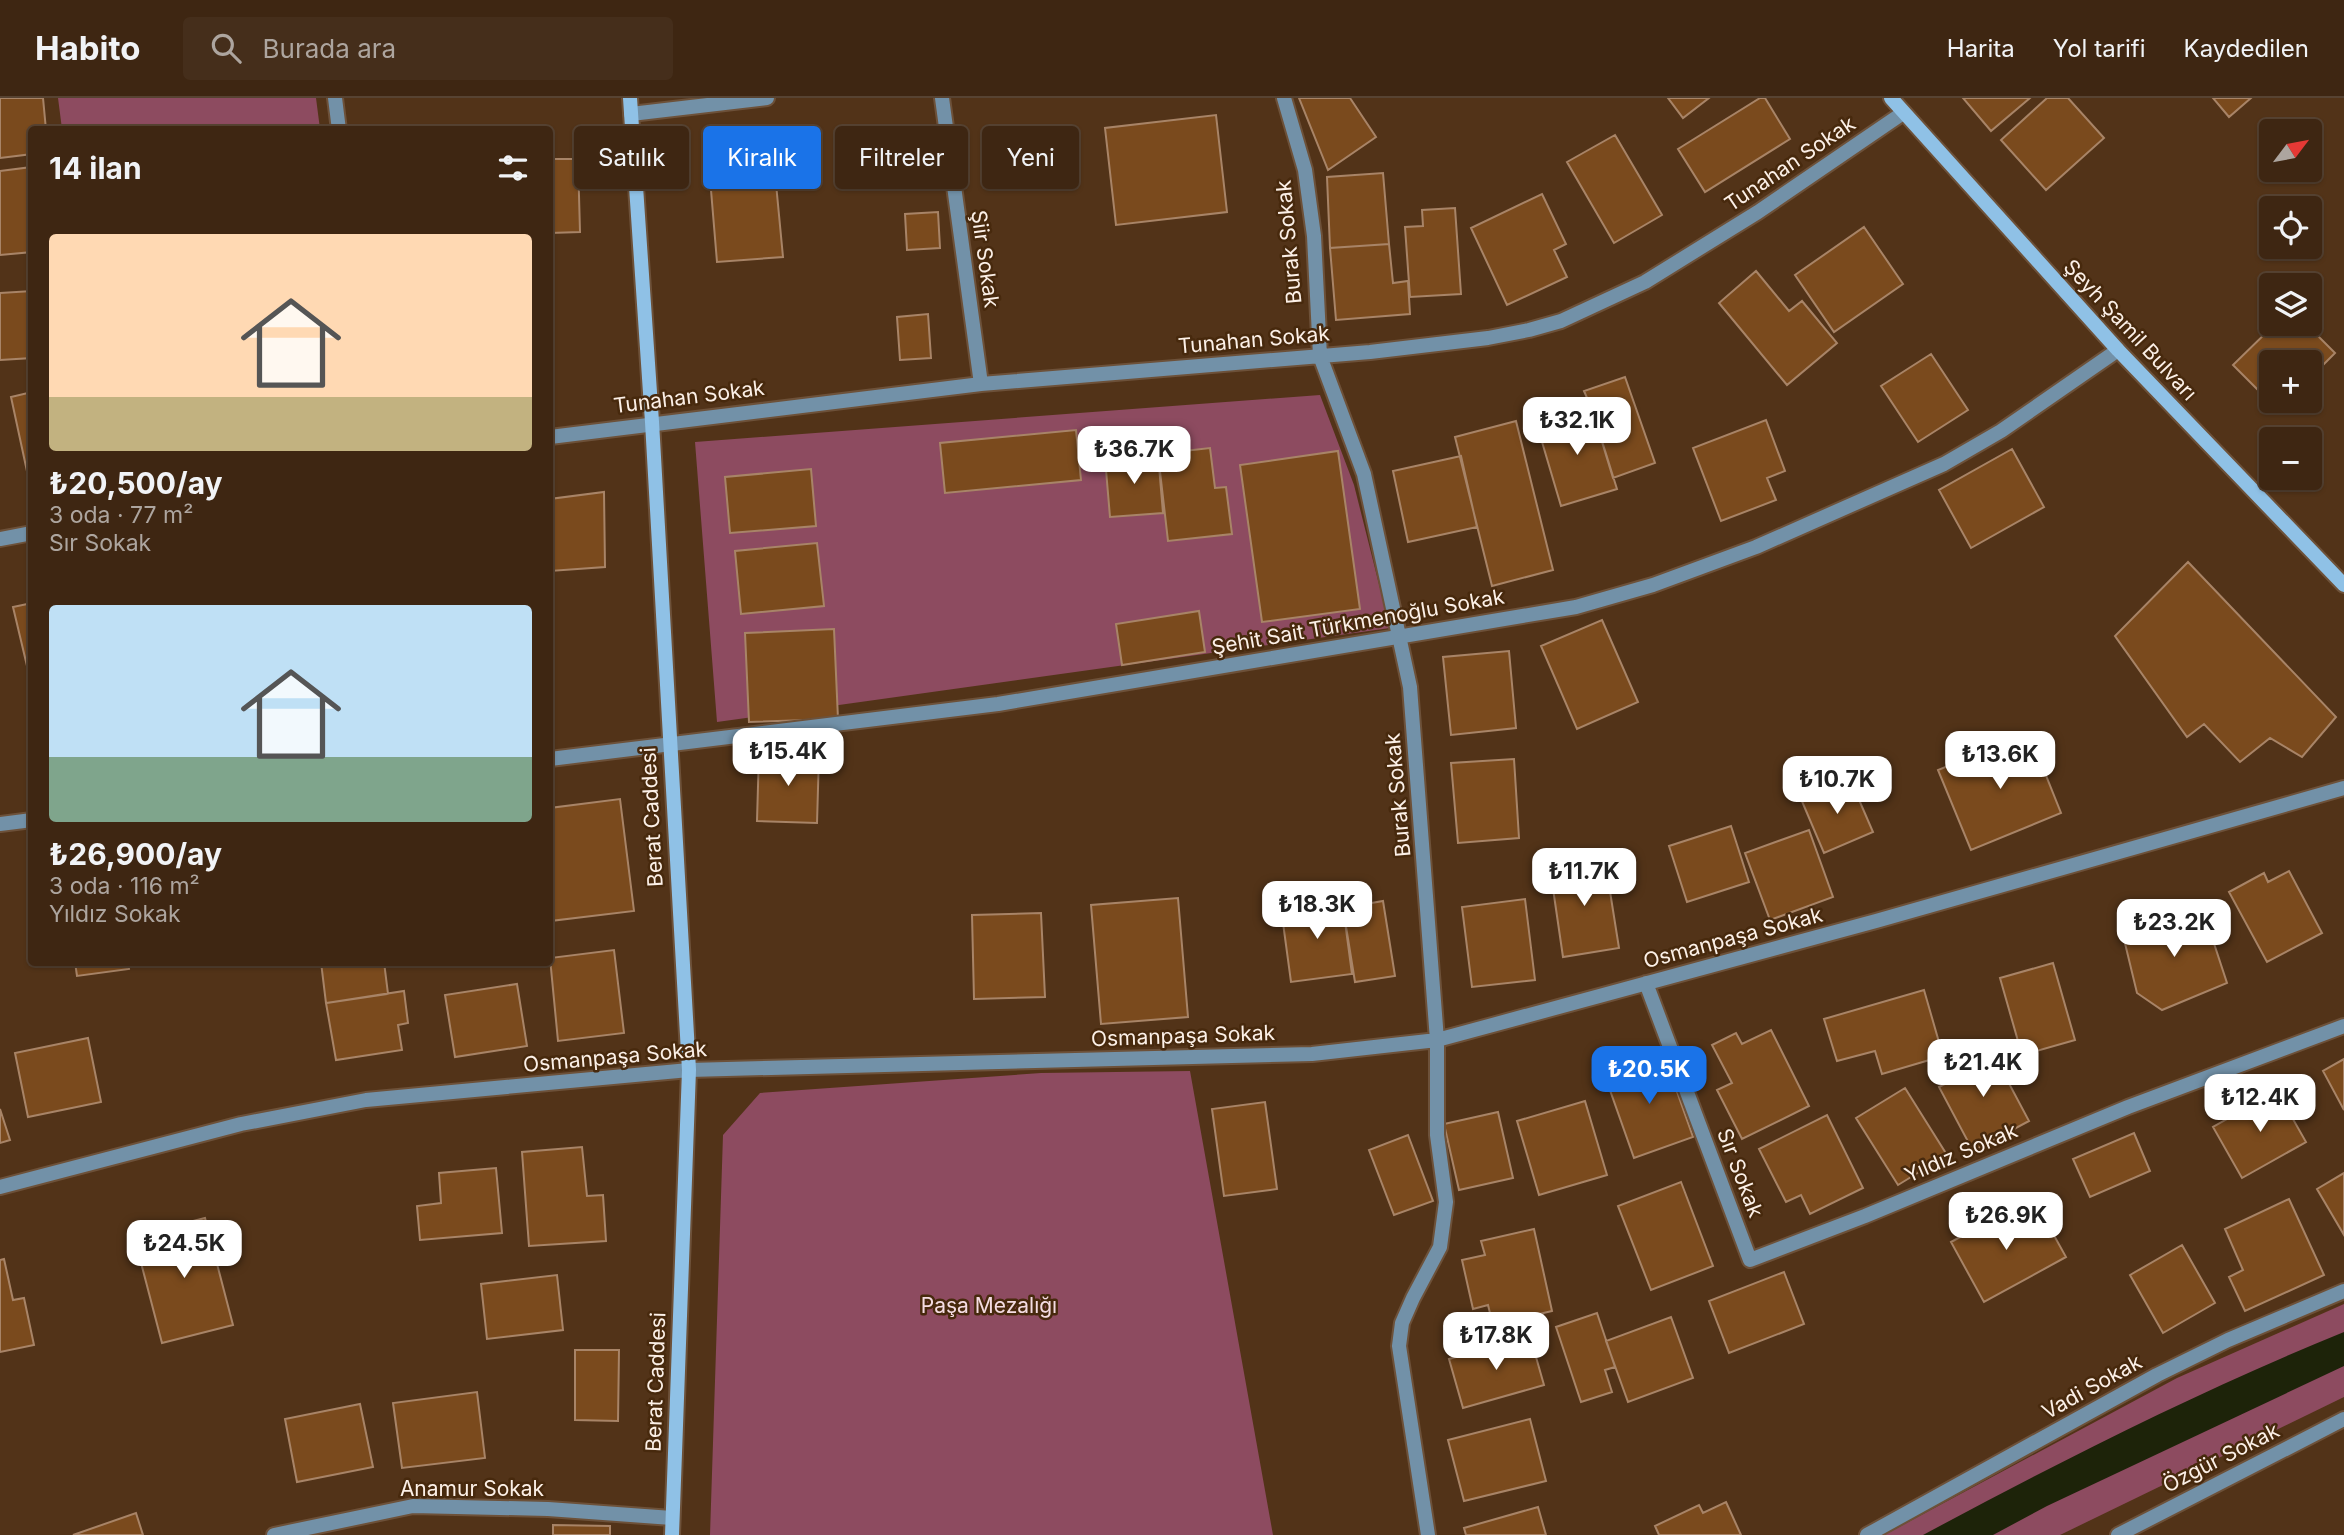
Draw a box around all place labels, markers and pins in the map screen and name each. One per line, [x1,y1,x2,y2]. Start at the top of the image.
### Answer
pin: ₺32.1K [1520,398,1634,457]
pin: ₺36.7K [1077,426,1191,486]
pin: ₺15.4K [731,728,845,788]
pin: ₺13.6K [1943,732,2057,791]
pin: ₺10.7K [1780,756,1894,816]
pin: ₺11.7K [1527,848,1641,908]
pin: ₺18.3K [1260,882,1374,941]
pin: ₺23.2K [2117,900,2231,959]
pin: ₺21.4K [1926,1040,2040,1099]
pin: ₺20.5K [1592,1046,1706,1106]
pin: ₺12.4K [2203,1074,2317,1134]
pin: ₺26.9K [1949,1192,2063,1252]
pin: ₺24.5K [127,1220,241,1280]
pin: ₺17.8K [1439,1312,1553,1372]

